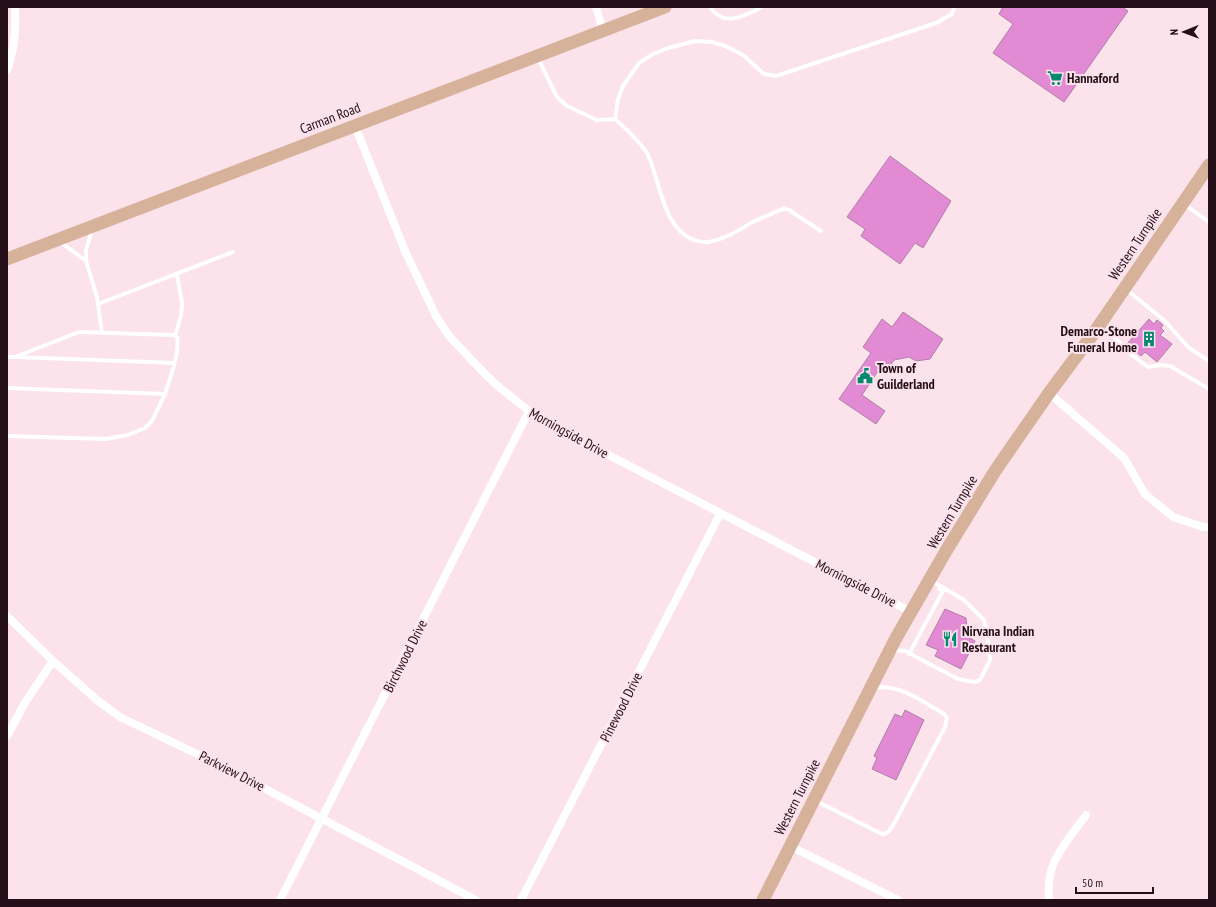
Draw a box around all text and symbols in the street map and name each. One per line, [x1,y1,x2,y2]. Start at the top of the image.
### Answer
north arrow [1164,12,1204,52]
text: N [1167,29,1181,35]
supermarket icon: Hannaford [1046,69,1064,87]
place label: Hannaford [1067,69,1119,87]
street label: Carman Road [297,98,363,138]
street label: Western Turnpike [1104,204,1166,283]
place label: Demarco-Stone Funeral Home [1061,322,1137,356]
building icon: Demarco-Stone Funeral Home [1140,330,1158,348]
place label: Town of Guilderland [877,359,935,393]
public building icon: Town of Guilderland [856,367,874,385]
street label: Morningside Drive [526,404,612,462]
street label: Western Turnpike [923,472,981,552]
street label: Morningside Drive [813,555,900,611]
street label: Birchwood Drive [379,616,431,695]
place label: Nirvana Indian Restaurant [962,622,1034,656]
restaurant icon: Nirvana Indian Restaurant [941,630,959,648]
street label: Pinewood Drive [596,669,646,745]
street label: Parkview Drive [196,747,268,795]
street label: Western Turnpike [770,756,824,838]
scale bar [1076,869,1153,895]
text: 50 m [1082,875,1103,890]

